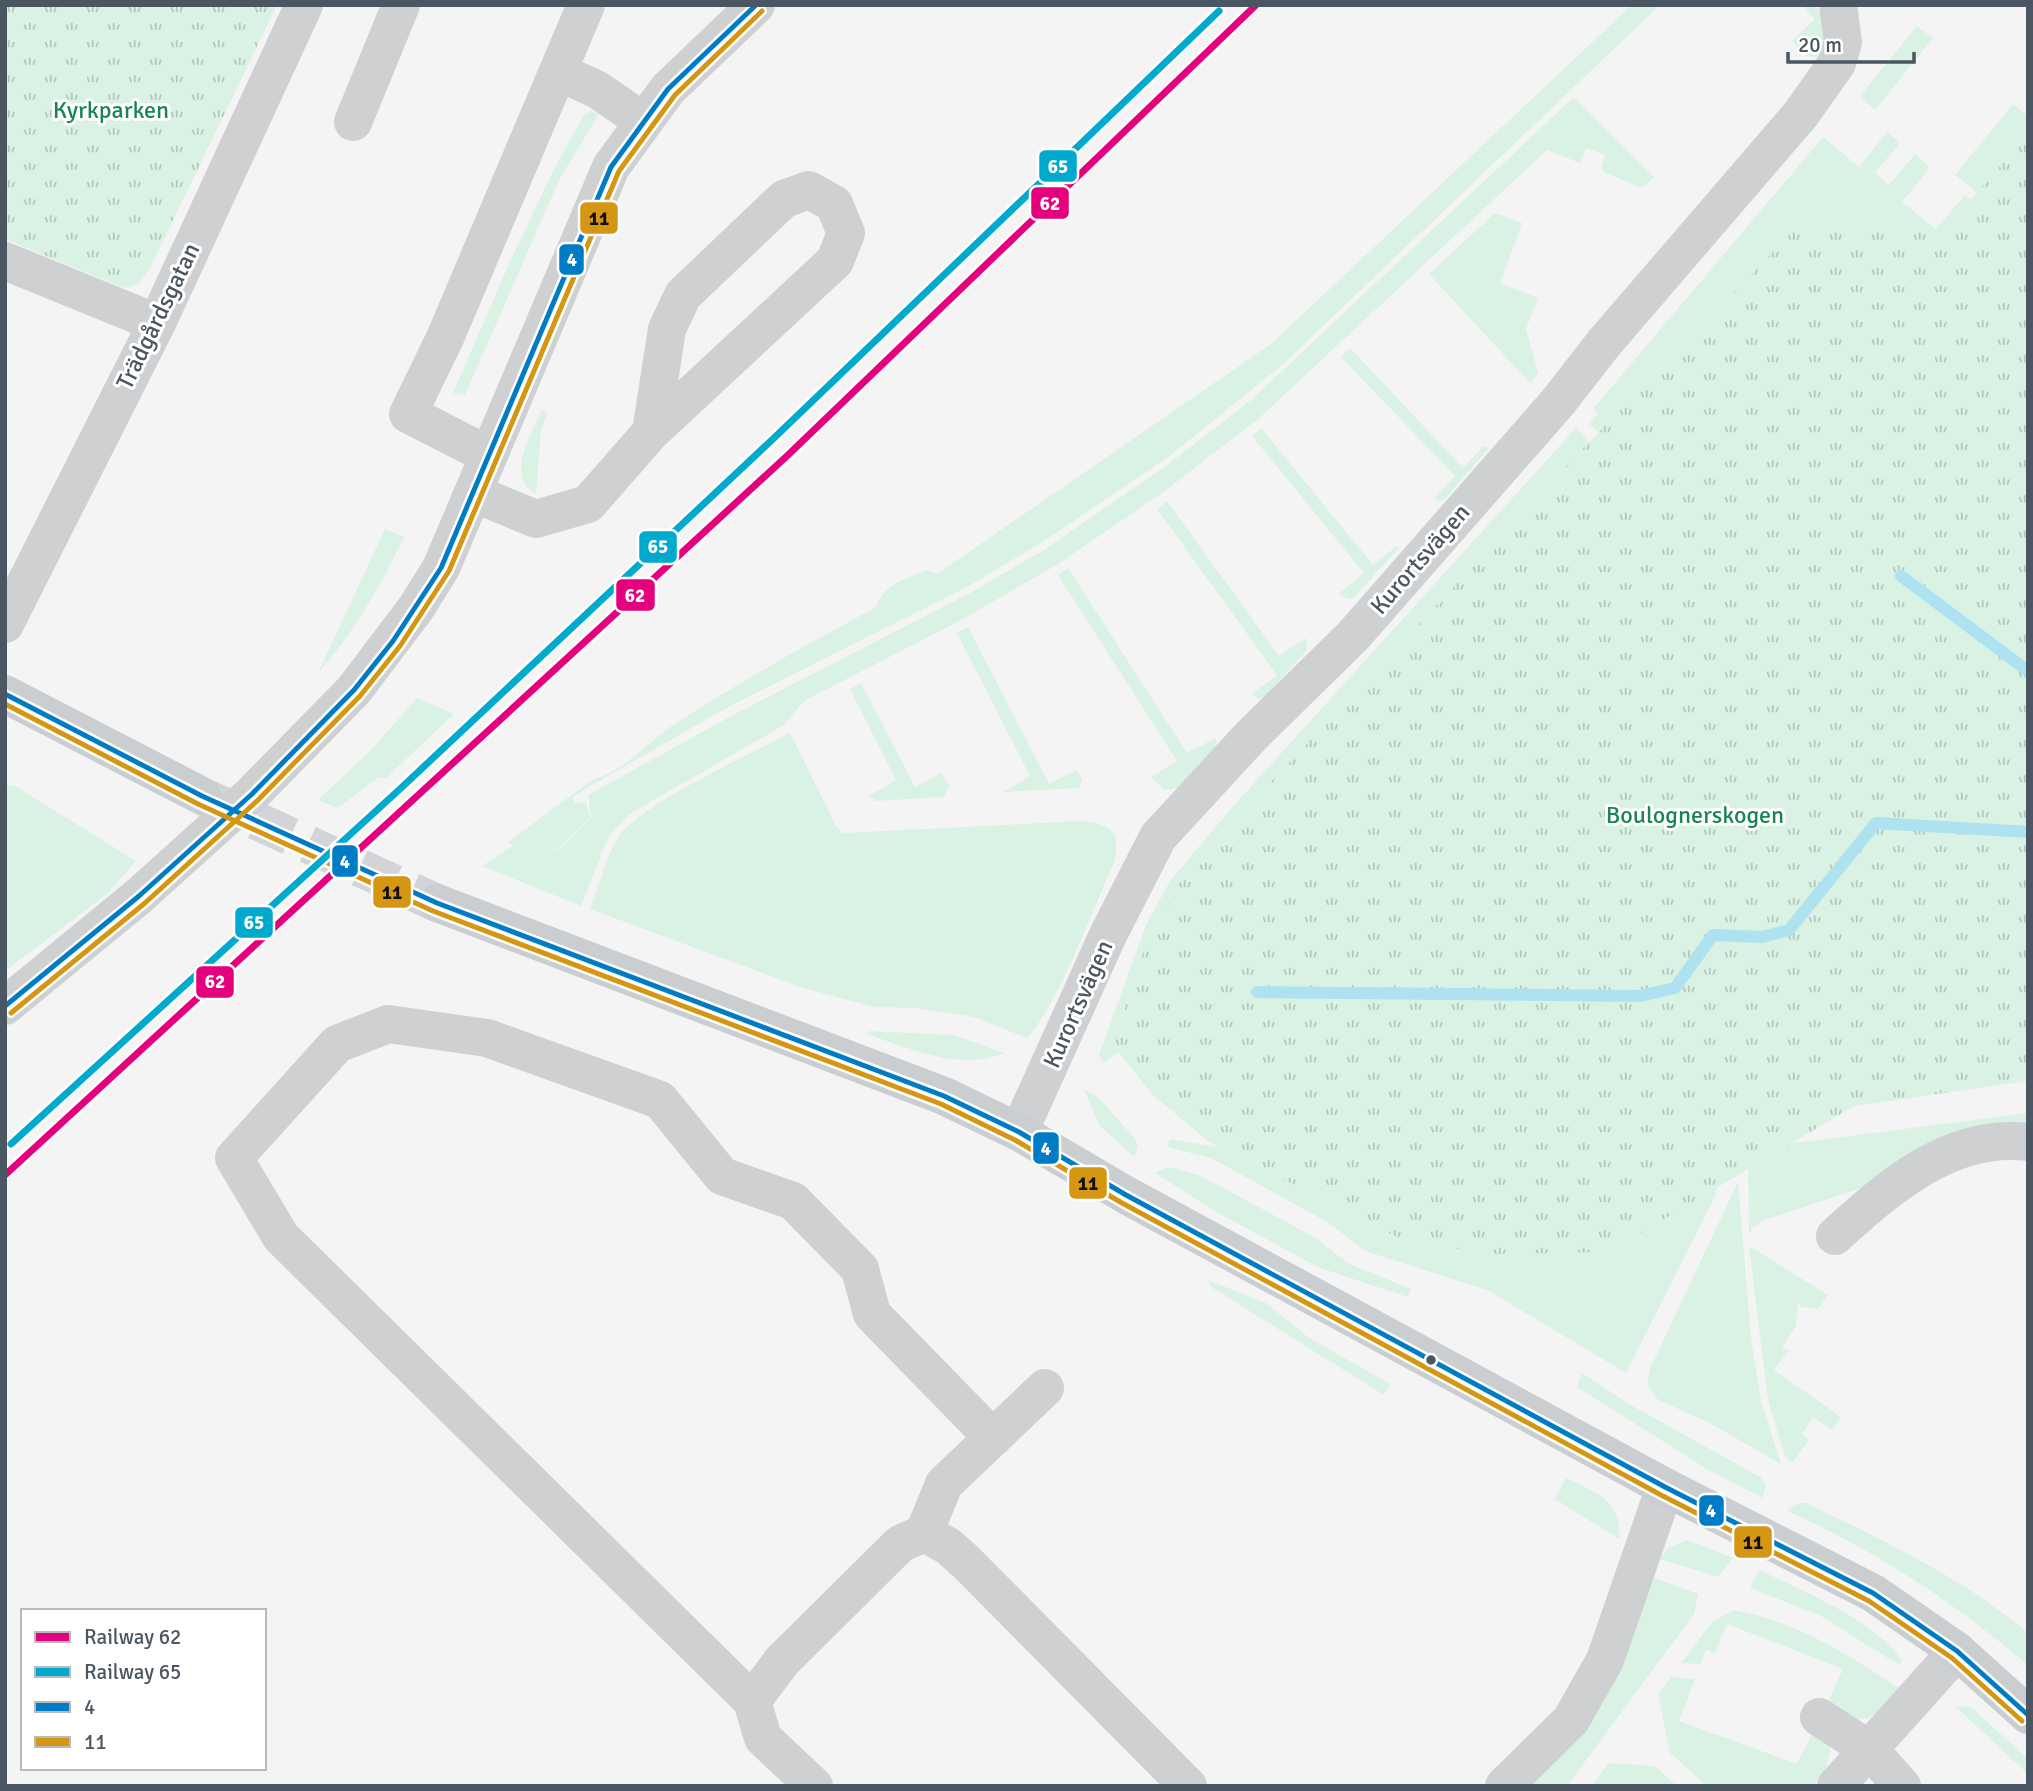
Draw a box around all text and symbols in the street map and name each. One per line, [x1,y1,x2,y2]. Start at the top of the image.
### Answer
scale bar [1788,21,1914,65]
text: 20 m [1798,32,1842,58]
park label: Kyrkparken [53,95,169,125]
line badge: 65 [1038,149,1078,183]
text: 65 [1048,155,1068,179]
line badge: 62 [1030,186,1070,220]
text: 62 [1040,192,1060,216]
line badge: 11 [579,201,619,235]
text: 11 [589,207,609,231]
street label: Trädgårdsgatan [110,238,206,394]
line badge: 4 [558,243,585,276]
text: 4 [567,248,577,272]
street label: Kurortsvägen [1364,498,1476,620]
line badge: 65 [638,530,678,564]
text: 65 [648,535,668,559]
line badge: 62 [615,578,656,612]
text: 62 [625,584,645,608]
park label: Boulognerskogen [1606,800,1784,830]
line badge: 4 [331,844,359,878]
text: 4 [340,850,350,874]
line badge: 11 [372,875,412,909]
text: 11 [382,881,402,905]
line badge: 65 [234,906,274,939]
text: 65 [244,911,264,935]
street label: Kurortsvägen [1036,935,1120,1073]
line badge: 62 [195,965,235,999]
text: 62 [205,970,225,994]
line badge: 4 [1032,1131,1060,1165]
text: 4 [1041,1137,1051,1161]
line badge: 11 [1068,1166,1108,1200]
text: 11 [1078,1172,1098,1196]
unlabelled marker [1424,1353,1438,1367]
line badge: 4 [1698,1494,1725,1527]
text: 4 [1706,1499,1716,1523]
line badge: 11 [1733,1525,1773,1559]
text: 11 [1743,1531,1763,1555]
legend [21,1609,266,1770]
text: Railway 62 [84,1624,181,1650]
text: Railway 65 [84,1659,181,1685]
text: 4 [84,1694,95,1720]
text: 11 [84,1729,107,1755]

